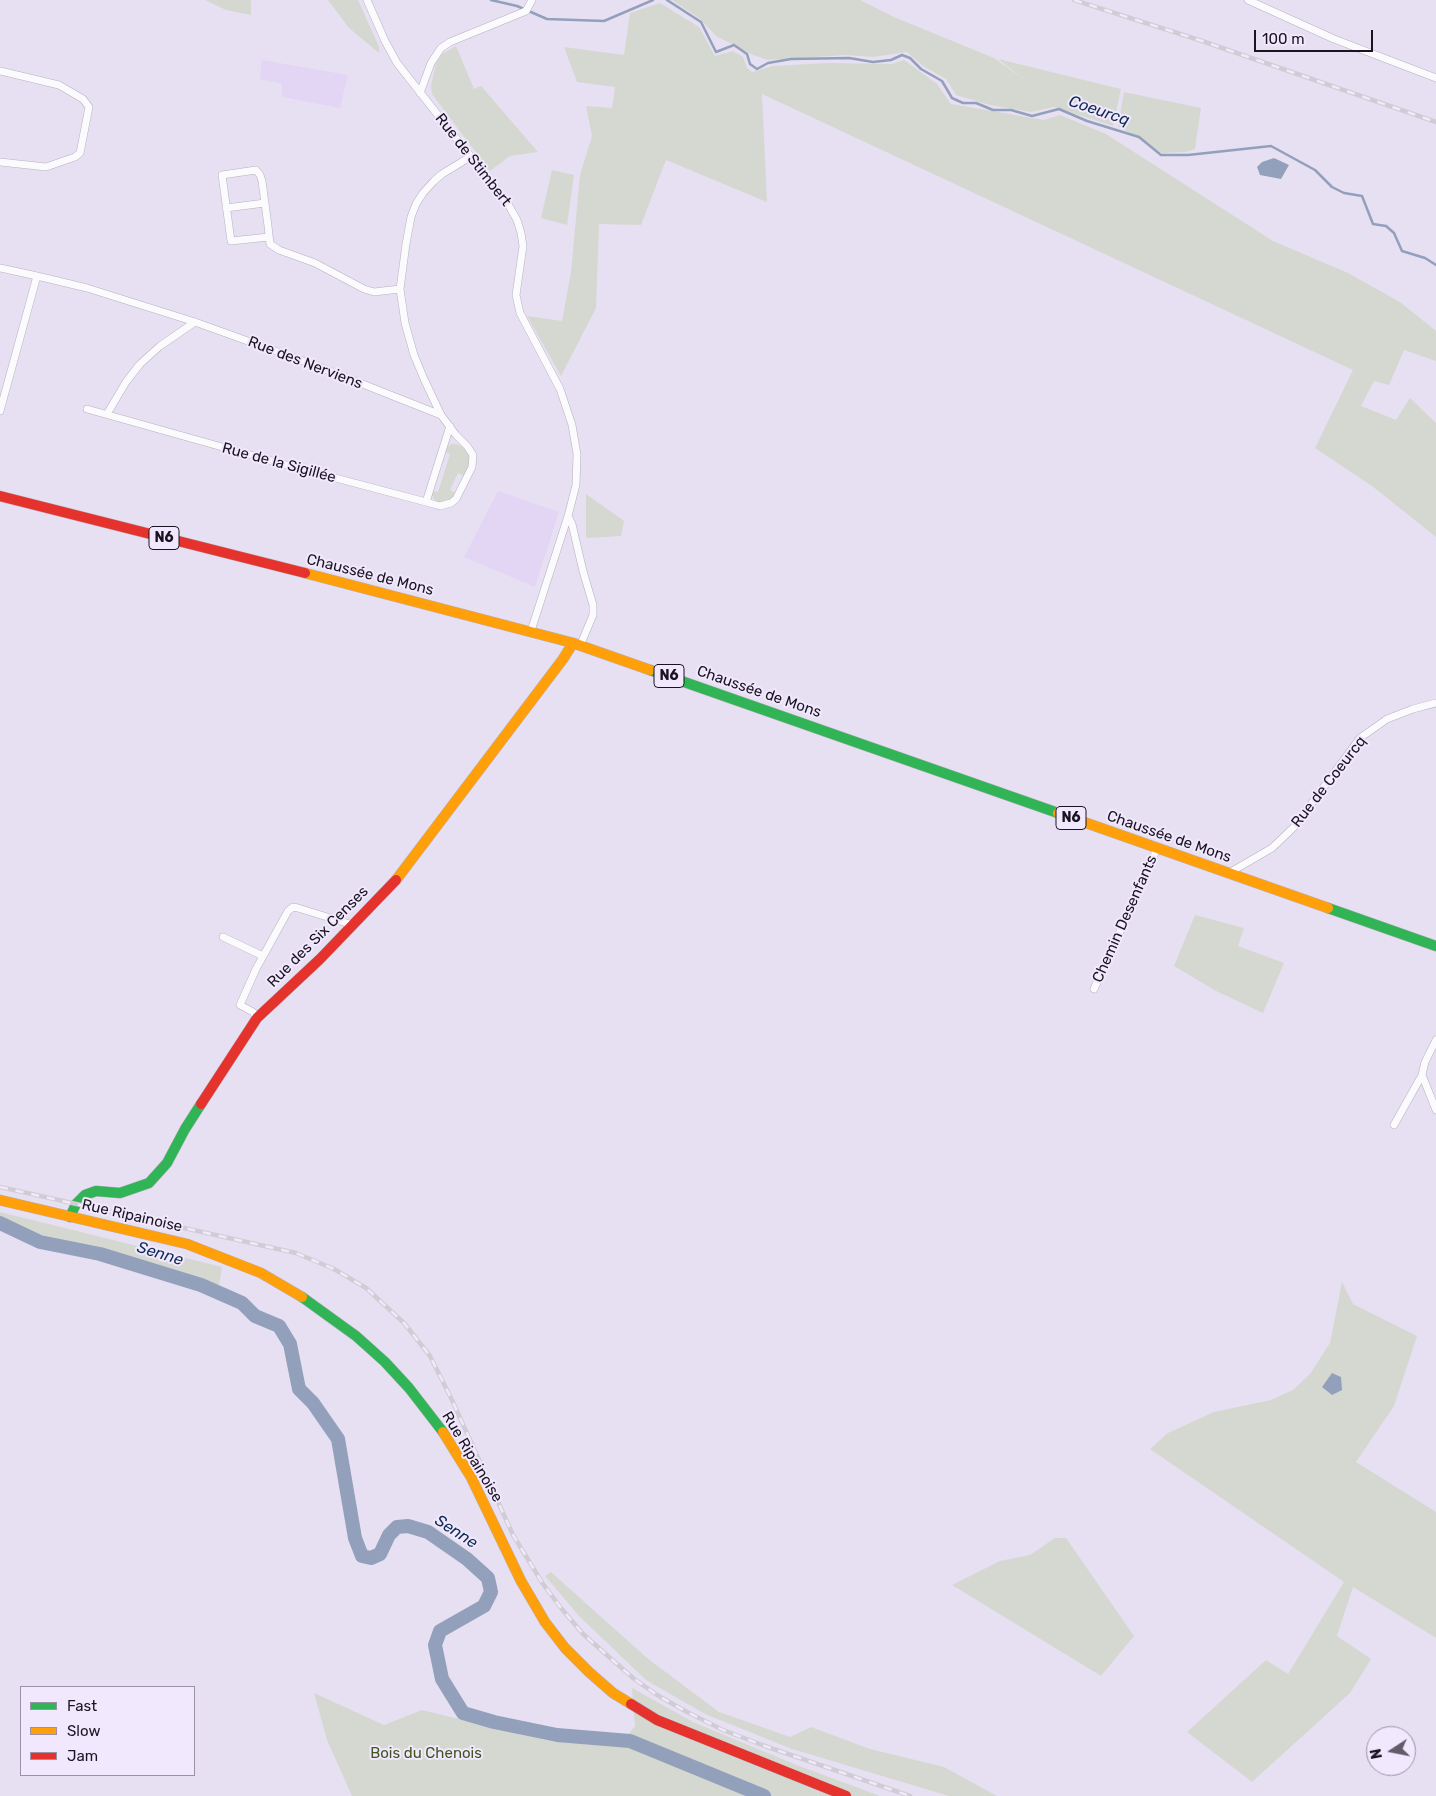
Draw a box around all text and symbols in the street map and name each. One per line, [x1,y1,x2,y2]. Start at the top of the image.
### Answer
scale bar [1256,20,1375,52]
text: 100 m [1262,30,1304,48]
water label: Coeurcq [1066,92,1132,130]
street label: Rue de Stimbert [431,110,515,210]
street label: Rue des Nerviens [245,333,365,393]
street label: Rue de la Sigillée [220,439,338,487]
road number: N6 [149,526,179,550]
street label: Chaussée de Mons [305,550,435,600]
street label: Chaussée de Mons [694,662,824,722]
road number: N6 [654,664,684,688]
street label: Rue de Coeurcq [1288,733,1370,831]
road number: N6 [1056,806,1086,830]
street label: Chaussée de Mons [1104,807,1234,867]
street label: Chemin Desenfants [1089,853,1161,985]
street label: Rue des Six Censes [264,883,372,991]
street label: Rue Ripainoise [80,1196,184,1236]
water label: Senne [135,1238,185,1270]
street label: Rue Ripainoise [438,1408,506,1506]
water label: Senne [431,1511,481,1553]
legend [20,1686,195,1776]
text: Fast [67,1697,97,1715]
text: Slow [67,1722,100,1740]
north arrow [1366,1726,1416,1776]
park label: Bois du Chenois [370,1745,482,1763]
text: Jam [67,1747,98,1765]
text: N [1367,1747,1386,1760]

